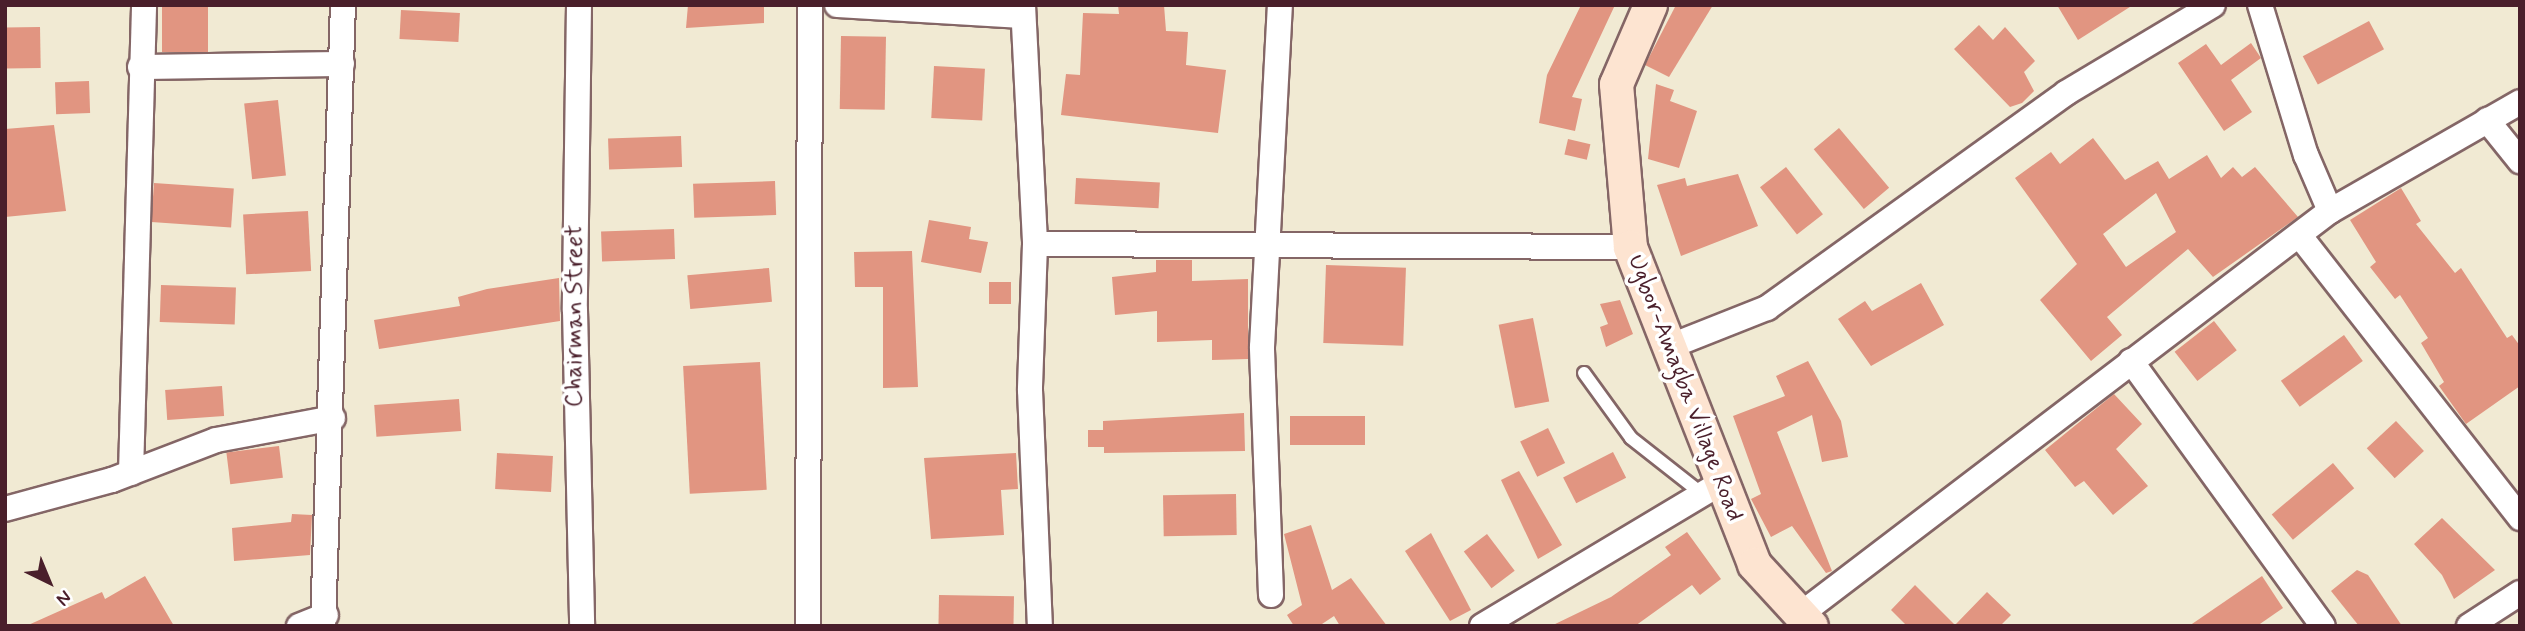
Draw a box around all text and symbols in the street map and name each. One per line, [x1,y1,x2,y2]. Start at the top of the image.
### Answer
street label: Chairman Street [561,225,589,407]
street label: Ugbor-Amagba Village Road [1621,251,1749,525]
north arrow [14,547,84,617]
text: N [51,584,77,611]

